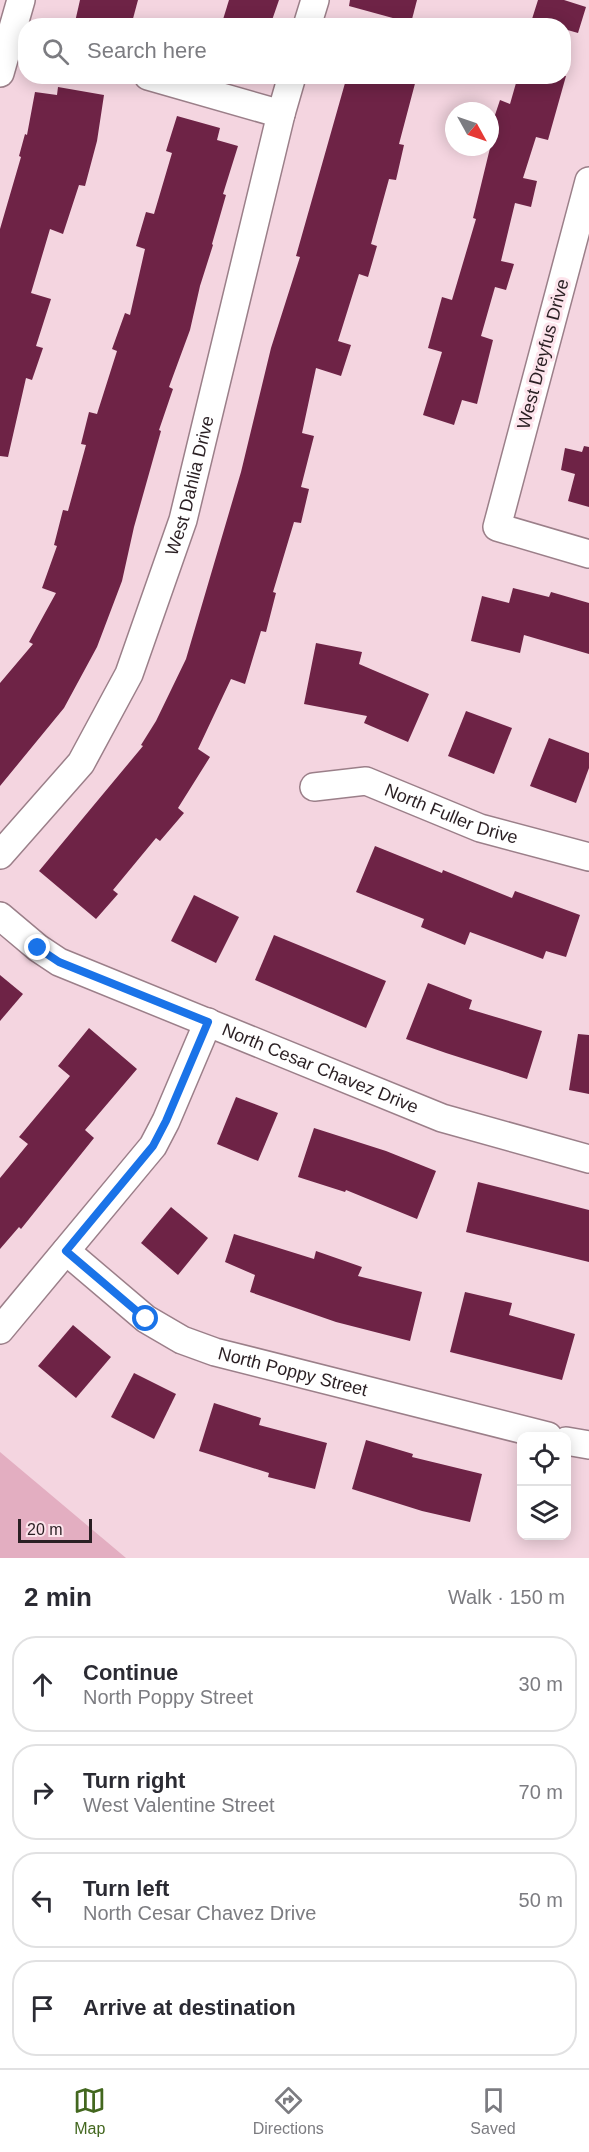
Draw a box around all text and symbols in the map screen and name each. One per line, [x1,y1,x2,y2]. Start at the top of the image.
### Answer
search box [18,18,571,84]
icon: search [39,35,72,68]
text: Search here [87,38,207,63]
north arrow [445,102,499,156]
street label: West Dreyfus Drive [513,277,573,431]
street label: West Dahlia Drive [161,414,218,558]
street label: North Fuller Drive [382,780,520,848]
route end [24,934,50,960]
street label: North Cesar Chavez Drive [219,1020,421,1117]
route start [132,1305,158,1331]
street label: North Poppy Street [216,1343,370,1400]
map controls [517,1432,571,1540]
button: locate [517,1432,571,1486]
button: layers [517,1486,571,1540]
scale bar [18,1516,92,1544]
text: 20 m [27,1521,63,1538]
text: 2 min [24,1582,92,1612]
text: Walk · 150 m [448,1586,565,1608]
text: Continue [83,1660,178,1685]
icon: ahead [26,1668,59,1701]
text: 30 m [519,1673,563,1695]
text: North Poppy Street [83,1686,253,1708]
text: Turn right [83,1768,185,1793]
icon: right [26,1776,59,1809]
text: 70 m [519,1781,563,1803]
text: West Valentine Street [83,1794,275,1816]
text: Turn left [83,1876,169,1901]
icon: left [26,1884,59,1917]
text: 50 m [519,1889,563,1911]
text: North Cesar Chavez Drive [83,1902,316,1924]
icon: arrive [26,1992,59,2025]
text: Arrive at destination [83,1995,296,2020]
tab: Map [73,2084,106,2138]
tab: Directions [253,2084,324,2138]
tab: Saved [470,2084,516,2138]

